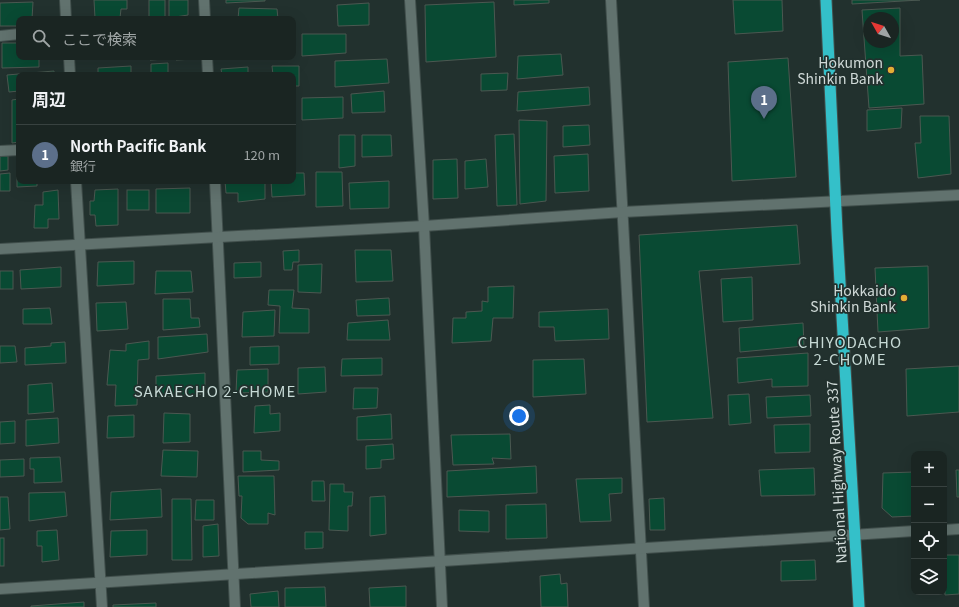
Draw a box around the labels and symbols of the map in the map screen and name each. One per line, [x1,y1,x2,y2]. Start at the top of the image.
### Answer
north arrow [863,12,899,48]
place label: Hokumon Shinkin Bank [797,52,883,88]
marker: Hokumon Shinkin Bank [886,65,896,75]
pin: 1 [751,86,777,119]
place label: Hokkaido Shinkin Bank [810,280,896,316]
marker: Hokkaido Shinkin Bank [899,293,909,303]
district label: CHIYODACHO 2-CHOME [798,331,902,369]
district label: SAKAECHO 2-CHOME [134,380,296,401]
street label: National Highway Route 337 [821,380,851,564]
your location [509,406,529,426]

